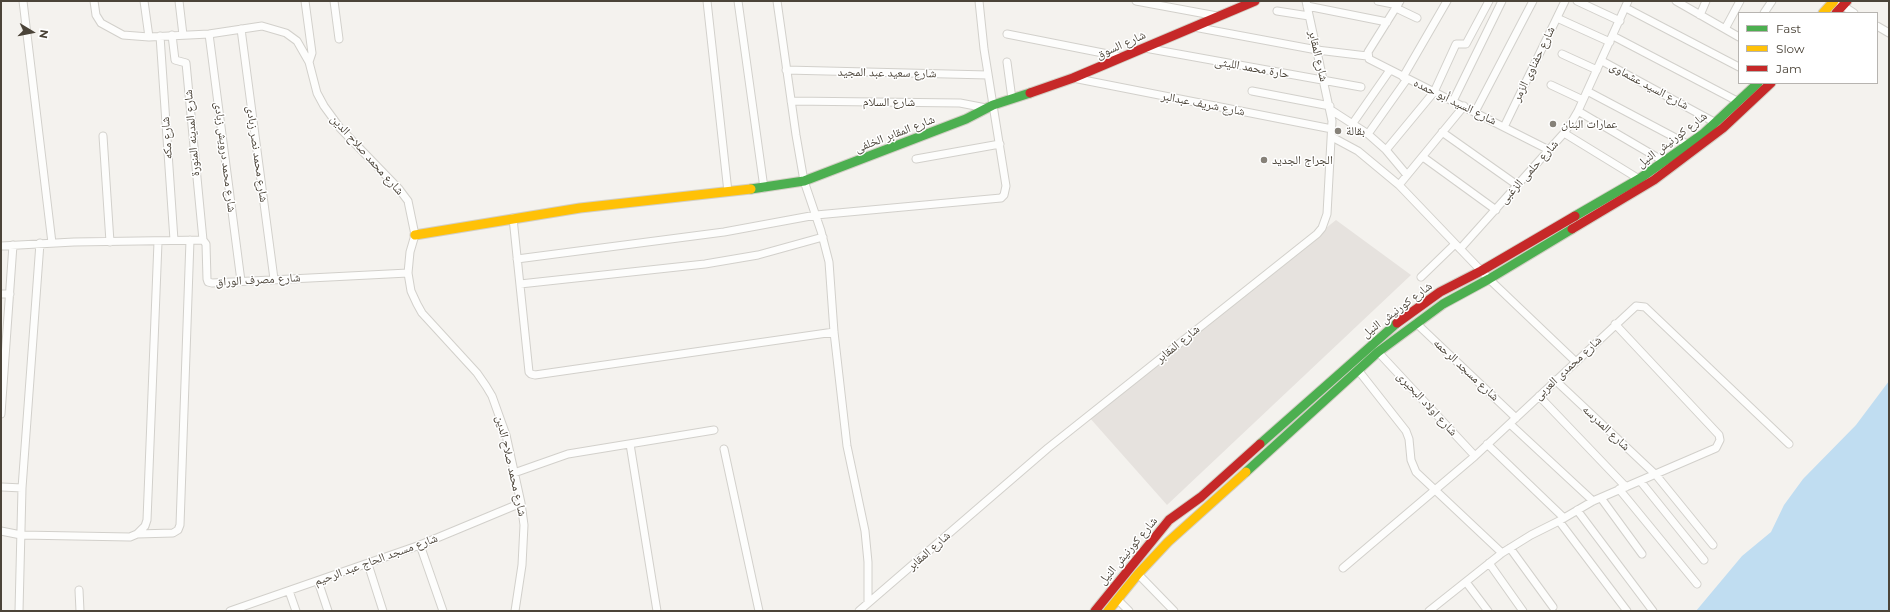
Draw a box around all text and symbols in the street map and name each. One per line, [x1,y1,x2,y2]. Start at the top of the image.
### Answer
north arrow [12,12,52,52]
legend [1738,12,1878,84]
text: Fast [1776,21,1801,36]
street label: شارع حفناوى الزمر [1510,24,1558,104]
text: N [36,28,51,40]
street label: شارع السوق [1094,28,1148,62]
street label: شارع المقابر [1305,29,1331,83]
text: Slow [1776,41,1805,56]
street label: حارة محمد الليثى [1213,54,1291,82]
street label: شارع السيد عشماوى [1607,59,1691,113]
text: Jam [1776,61,1802,76]
street label: شارع سعيد عبد المجيد [838,65,936,81]
street label: شارع السيد أبو حمده [1411,76,1499,128]
street label: شارع المدينه المنورة [181,89,203,177]
street label: شارع شريف عبدالبر [1160,89,1246,119]
street label: شارع السلام [863,95,915,109]
street label: شارع محمد درويش زبادى [211,101,239,213]
street label: شارع محمد نصر زبادى [243,105,271,203]
street label: شارع كورنيش النيل [1634,109,1710,171]
street label: شارع محمد صلاح الدين [327,112,407,198]
street label: شارع المقابر الخلفى [853,112,937,156]
street label: شارع مكه [158,116,176,160]
place label: عمارات البنان [1561,117,1617,131]
marker: عمارات البنان [1548,119,1558,129]
place label: بقالة [1346,124,1365,138]
marker: بقالة [1333,126,1343,136]
street label: شارع حلمى الزغبى [1497,137,1561,207]
place label: الجراج الجديد [1272,153,1333,167]
marker: الجراج الجديد [1259,155,1269,165]
street label: شارع مصرف الوراق [215,271,301,289]
street label: شارع كورنيش النيل [1359,279,1435,341]
street label: شارع المقابر [1153,322,1203,366]
street label: شارع محمدى العربى [1531,333,1605,403]
street label: شارع مسجد الرحمه [1430,336,1502,404]
street label: شارع اولاد البحيرى [1394,369,1460,439]
street label: شارع المدرسه [1579,402,1633,454]
street label: شارع محمد صلاح الدين [492,414,530,518]
street label: شارع كورنيش النيل [1095,514,1161,588]
street label: شارع المقابر [905,528,953,574]
street label: شارع مسجد الحاج عبد الرحيم [312,531,440,589]

